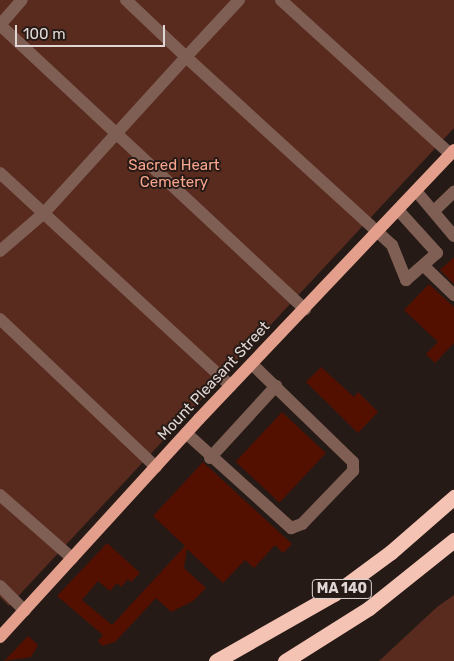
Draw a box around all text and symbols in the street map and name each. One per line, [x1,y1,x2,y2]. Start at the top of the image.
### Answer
scale bar [18,15,168,47]
text: 100 m [23,25,65,43]
park label: Sacred Heart Cemetery [128,156,220,191]
street label: Mount Pleasant Street [154,318,274,444]
road number: MA 140 [311,578,373,600]

